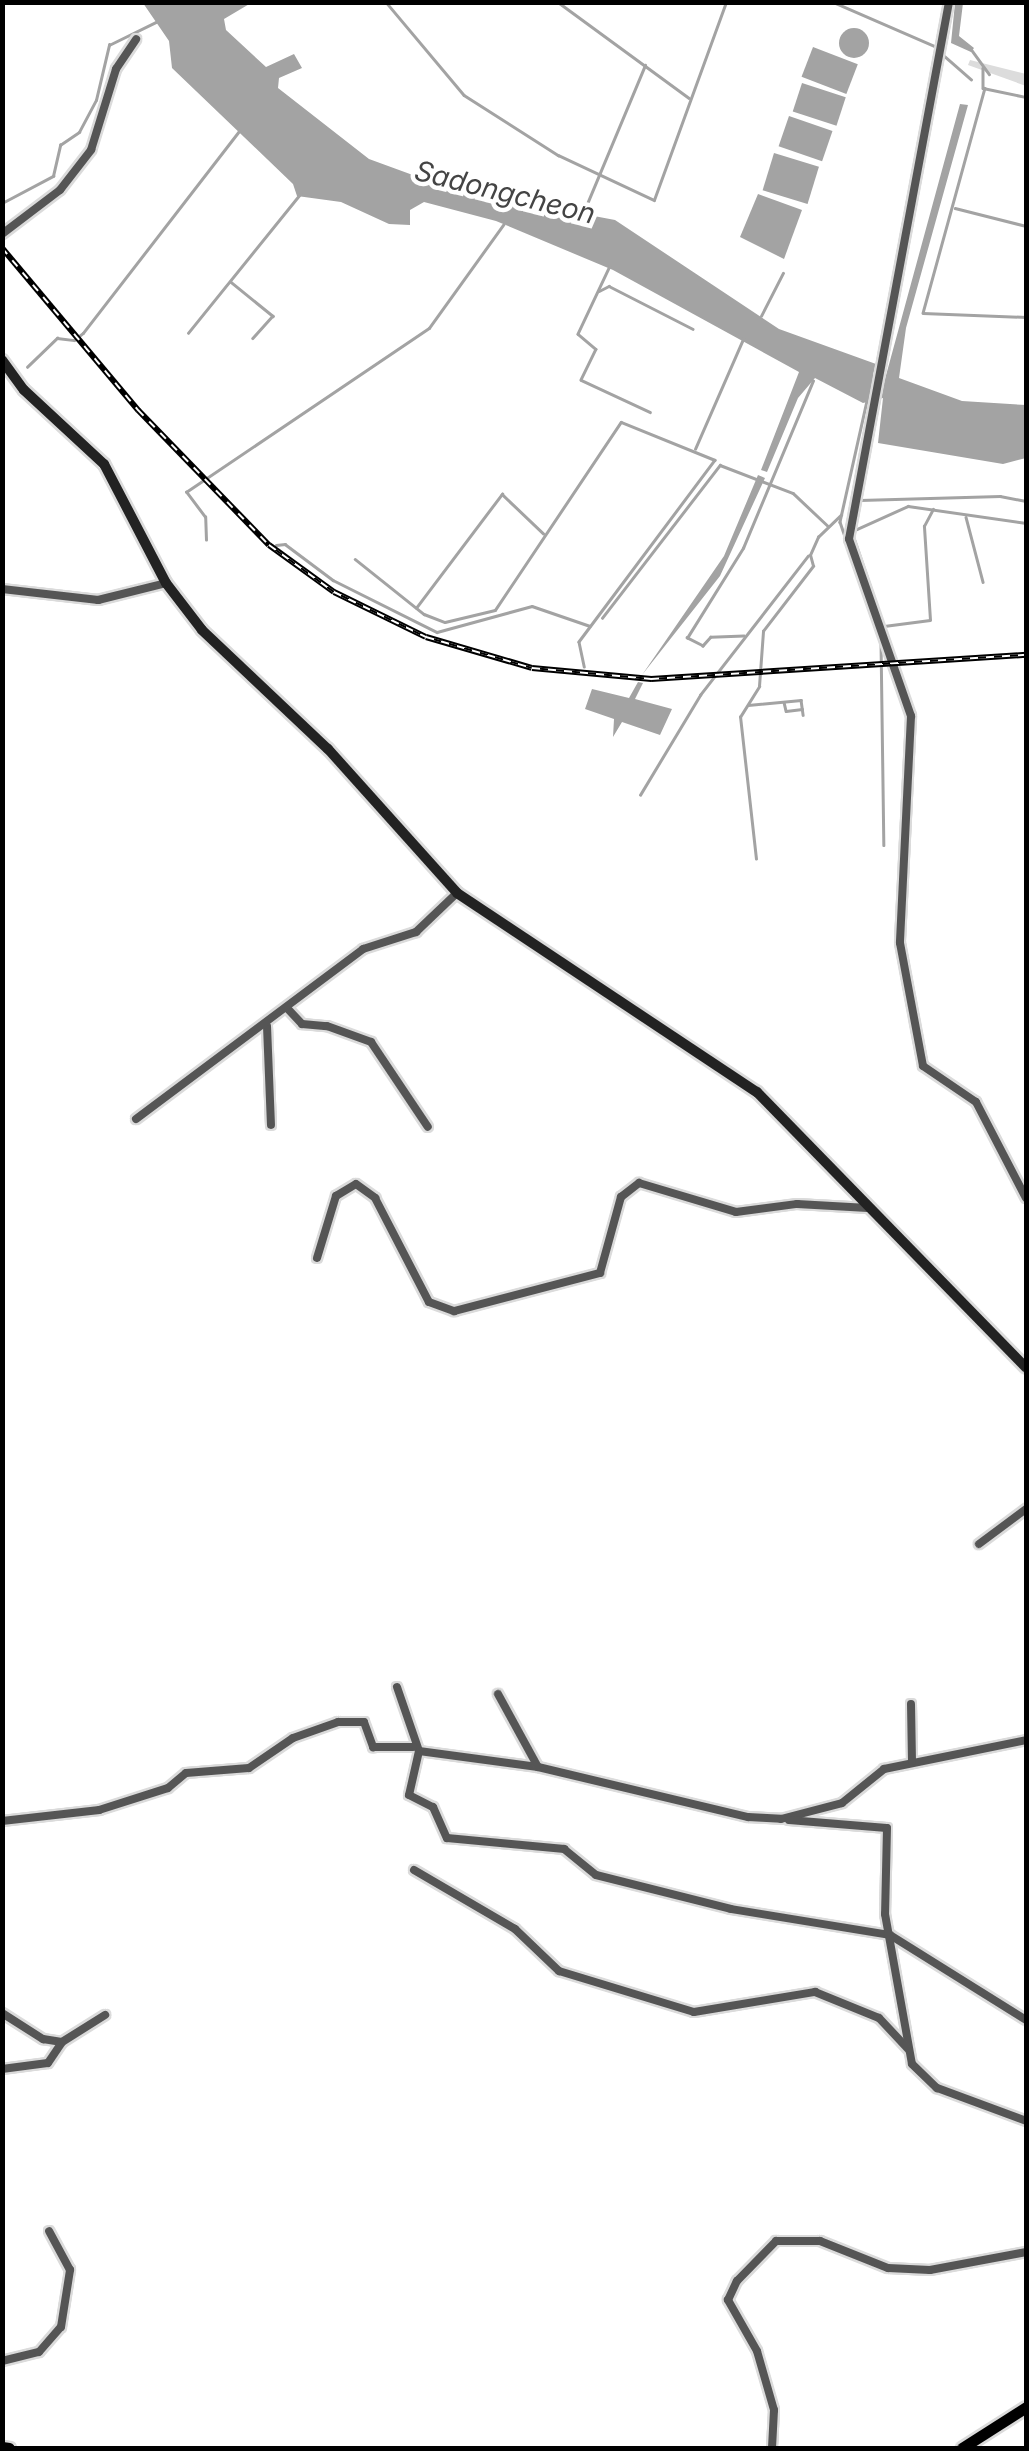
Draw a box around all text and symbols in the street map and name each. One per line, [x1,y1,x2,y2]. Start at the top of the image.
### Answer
water label: Sadongcheon [411,153,599,231]

